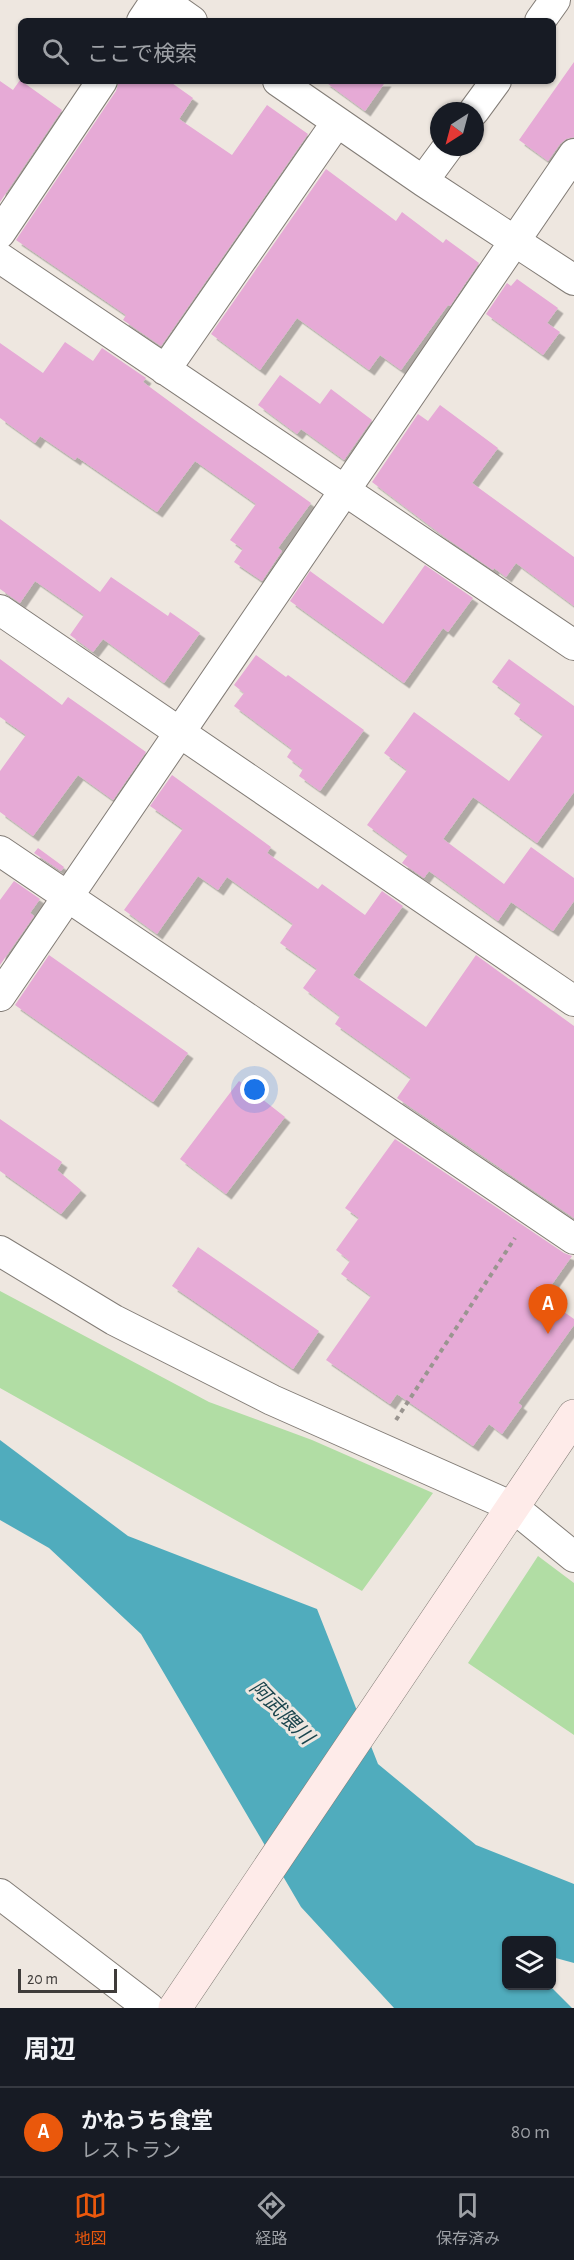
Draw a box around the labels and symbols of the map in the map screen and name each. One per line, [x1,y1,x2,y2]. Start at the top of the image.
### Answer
north arrow [430,102,484,156]
your location [240,1075,269,1104]
pin: A [528,1284,568,1334]
water label: 阿武隈川 [246,1677,319,1749]
scale bar [18,1966,117,1994]

